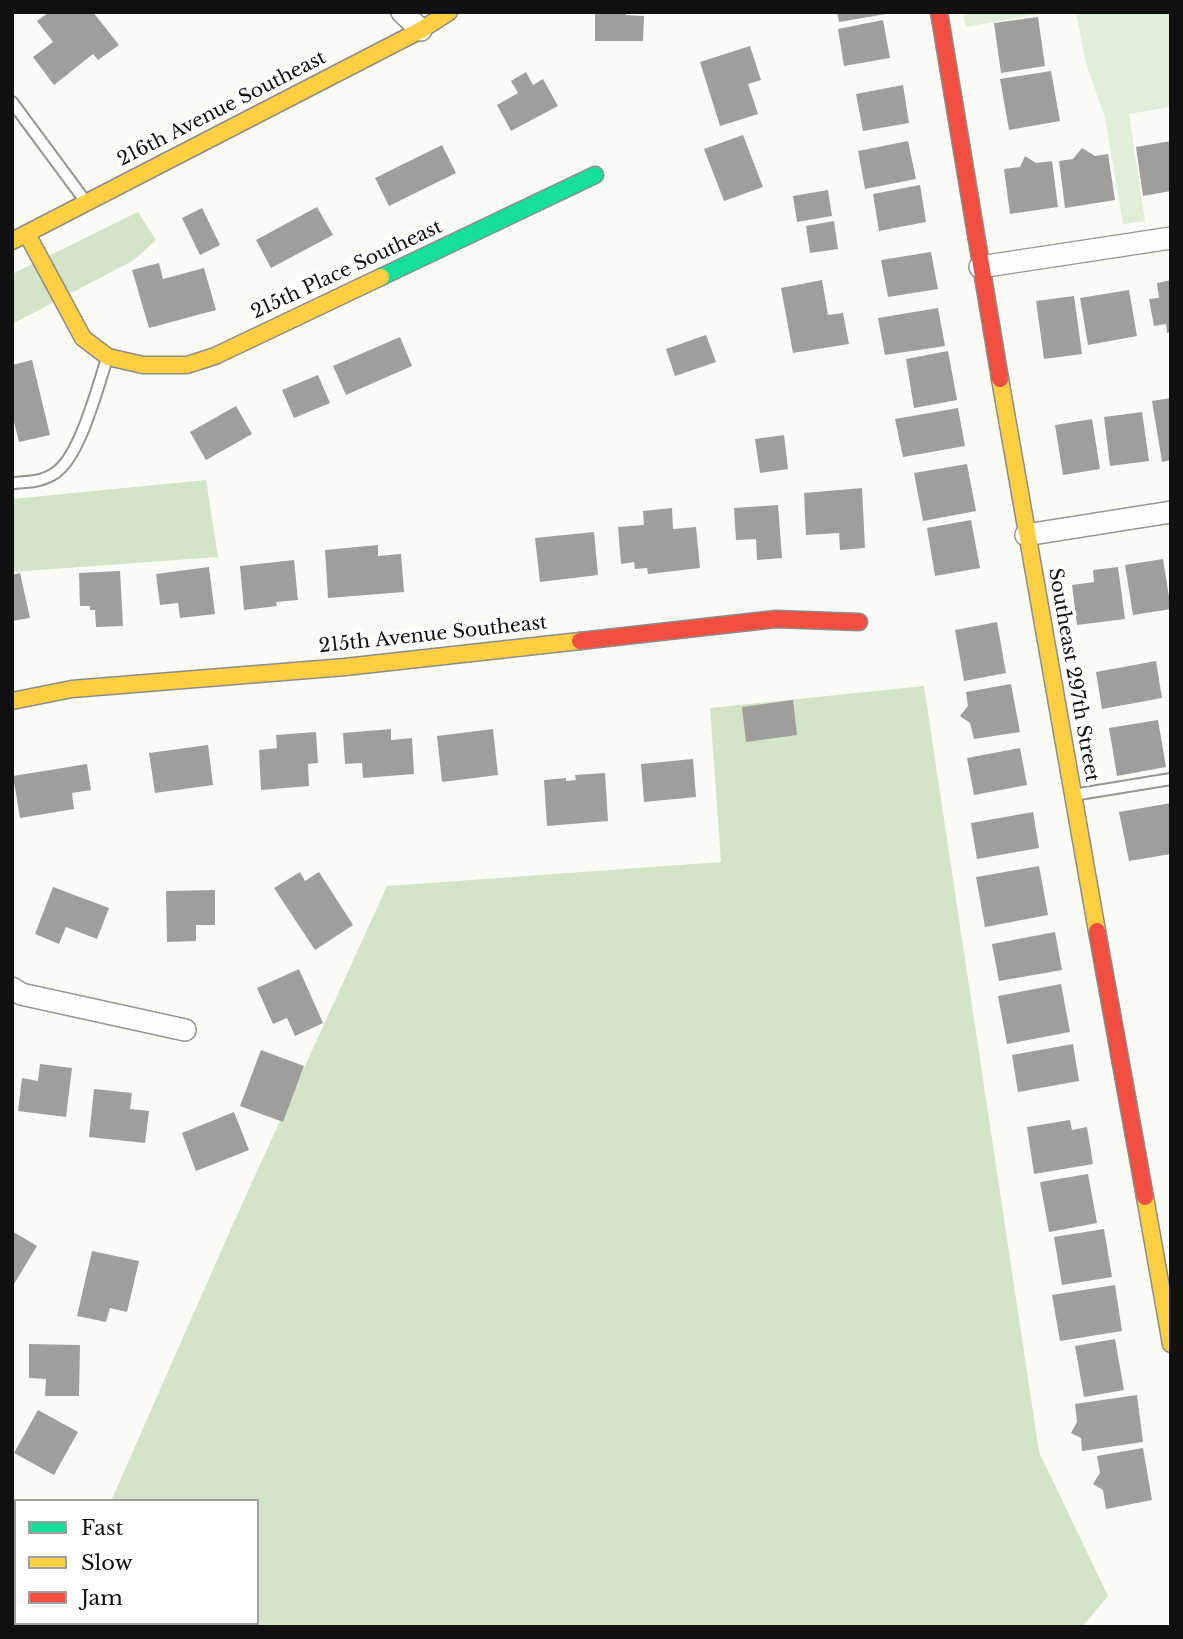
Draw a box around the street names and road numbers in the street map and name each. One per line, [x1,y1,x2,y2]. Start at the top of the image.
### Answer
street label: 216th Avenue Southeast [114,46,330,172]
street label: 215th Place Southeast [248,216,446,324]
street label: Southeast 297th Street [1043,566,1103,784]
street label: 215th Avenue Southeast [318,612,548,658]

